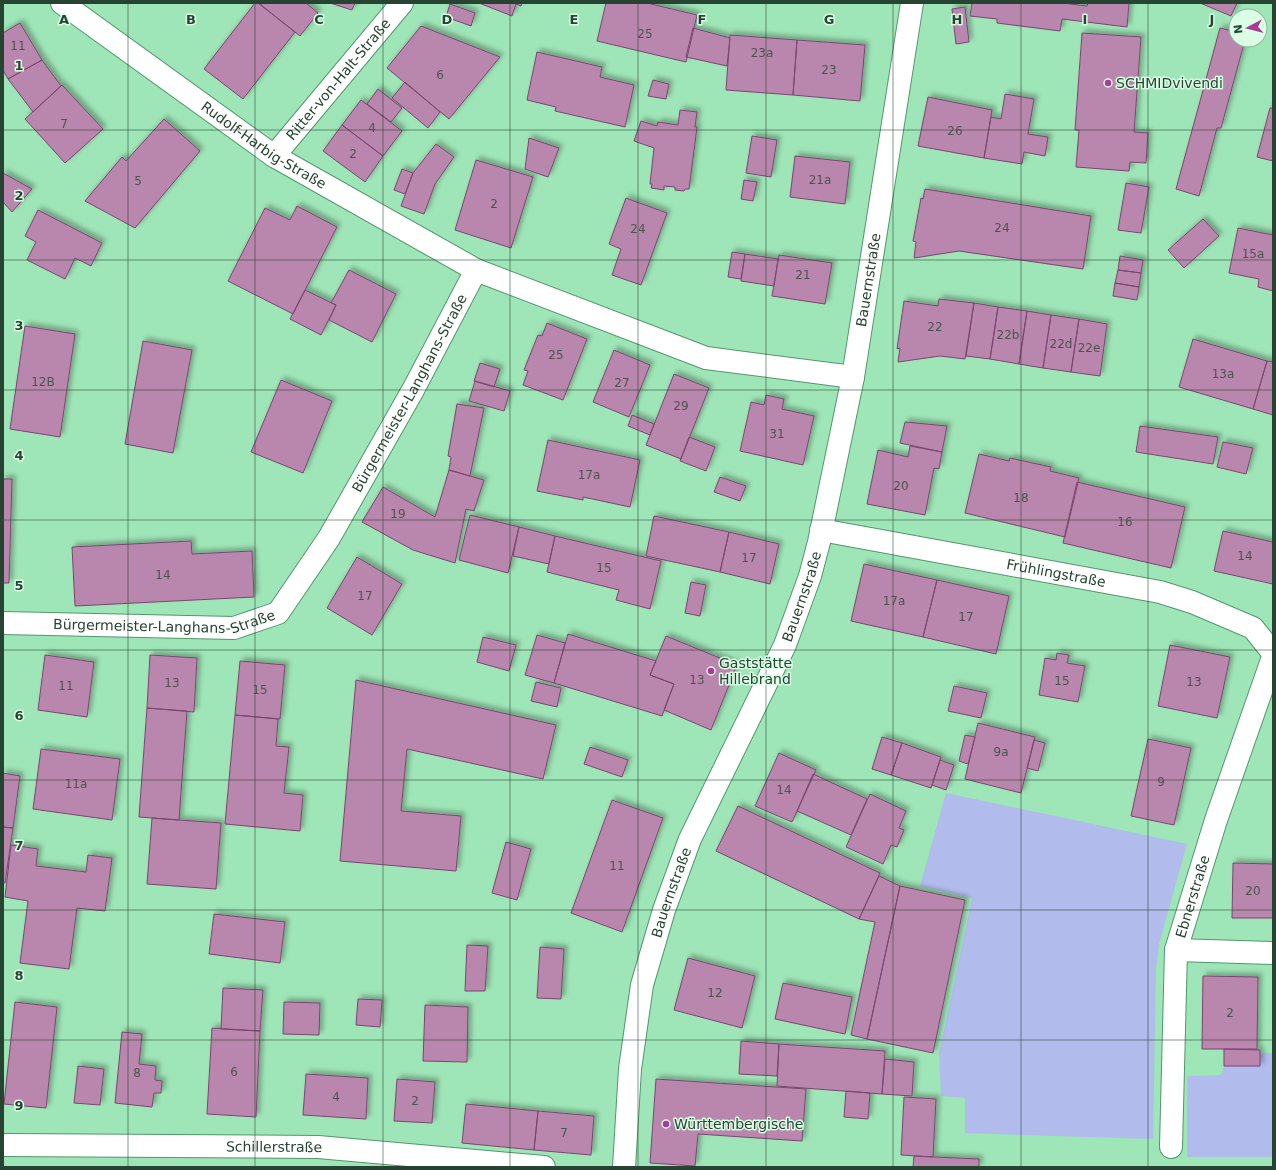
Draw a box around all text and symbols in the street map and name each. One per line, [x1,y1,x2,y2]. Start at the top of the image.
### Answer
north arrow [1228,8,1268,48]
text: A [59,12,69,27]
text: B [186,12,196,27]
text: C [314,12,324,27]
text: D [442,12,453,27]
text: E [570,12,578,27]
text: F [698,12,706,27]
text: G [824,12,834,27]
text: H [952,12,962,27]
text: I [1083,12,1087,27]
text: J [1209,12,1214,27]
street label: Ritter-von-Halt-Straße [283,15,394,143]
text: N [1232,24,1246,35]
house number: 25 [637,27,653,41]
house number: 11 [10,39,26,53]
house number: 23a [751,46,773,60]
text: 1 [14,58,24,73]
house number: 23 [821,63,837,77]
house number: 6 [436,68,444,82]
place label: SCHMIDvivendi [1116,75,1223,91]
marker: SCHMIDvivendi [1103,78,1113,88]
street label: Rudolf-Harbig-Straße [198,98,329,192]
house number: 7 [60,117,68,131]
house number: 4 [368,121,376,135]
house number: 26 [947,124,963,138]
house number: 2 [349,147,357,161]
house number: 21a [809,173,831,187]
house number: 5 [134,174,142,188]
text: 2 [14,188,24,203]
house number: 2 [490,197,498,211]
house number: 24 [994,221,1010,235]
house number: 24 [630,222,646,236]
street label: Bauernstraße [853,232,884,328]
house number: 15a [1242,247,1264,261]
house number: 21 [795,268,811,282]
street label: Bürgermeister-Langhans-Straße [349,291,470,495]
text: 3 [14,318,24,333]
house number: 22 [927,320,943,334]
house number: 22b [997,328,1019,342]
house number: 22d [1050,337,1072,351]
house number: 22e [1078,341,1100,355]
house number: 25 [548,348,564,362]
house number: 13a [1212,367,1234,381]
house number: 12B [31,375,55,389]
house number: 27 [614,376,630,390]
house number: 29 [673,399,689,413]
house number: 31 [769,427,785,441]
text: 4 [14,448,24,463]
house number: 17a [578,468,600,482]
house number: 20 [893,479,909,493]
house number: 18 [1013,491,1029,505]
house number: 19 [390,507,406,521]
house number: 16 [1117,515,1133,529]
house number: 14 [1237,549,1253,563]
street label: Bauernstraße [779,550,824,644]
house number: 17 [741,551,757,565]
street label: Frühlingstraße [1005,556,1107,590]
house number: 15 [596,561,612,575]
house number: 14 [155,568,171,582]
text: 5 [14,578,24,593]
house number: 17 [357,589,373,603]
house number: 17a [883,594,905,608]
street label: Bürgermeister-Langhans-Straße [53,607,277,637]
house number: 17 [958,610,974,624]
place label: Gaststätte Hillebrand [719,655,792,687]
marker: Gaststätte Hillebrand [706,666,716,676]
house number: 13 [689,673,705,687]
house number: 15 [1054,674,1070,688]
house number: 13 [1186,675,1202,689]
house number: 13 [164,676,180,690]
house number: 11 [58,679,74,693]
house number: 15 [252,683,268,697]
text: 6 [14,708,24,723]
house number: 9a [994,745,1009,759]
house number: 9 [1157,775,1165,789]
house number: 11a [65,777,87,791]
house number: 14 [776,783,792,797]
text: 7 [14,838,24,853]
street label: Bauernstraße [648,845,694,940]
street label: Ebnerstraße [1172,853,1213,940]
house number: 11 [609,859,625,873]
house number: 20 [1245,884,1261,898]
text: 8 [14,968,24,983]
house number: 12 [707,986,723,1000]
house number: 2 [1226,1006,1234,1020]
house number: 6 [230,1065,238,1079]
house number: 8 [133,1066,141,1080]
house number: 4 [332,1090,340,1104]
house number: 2 [411,1094,419,1108]
text: 9 [14,1098,24,1113]
place label: Württembergische [674,1116,803,1132]
marker: Württembergische [661,1119,671,1129]
house number: 7 [560,1126,568,1140]
street label: Schillerstraße [226,1138,322,1155]

